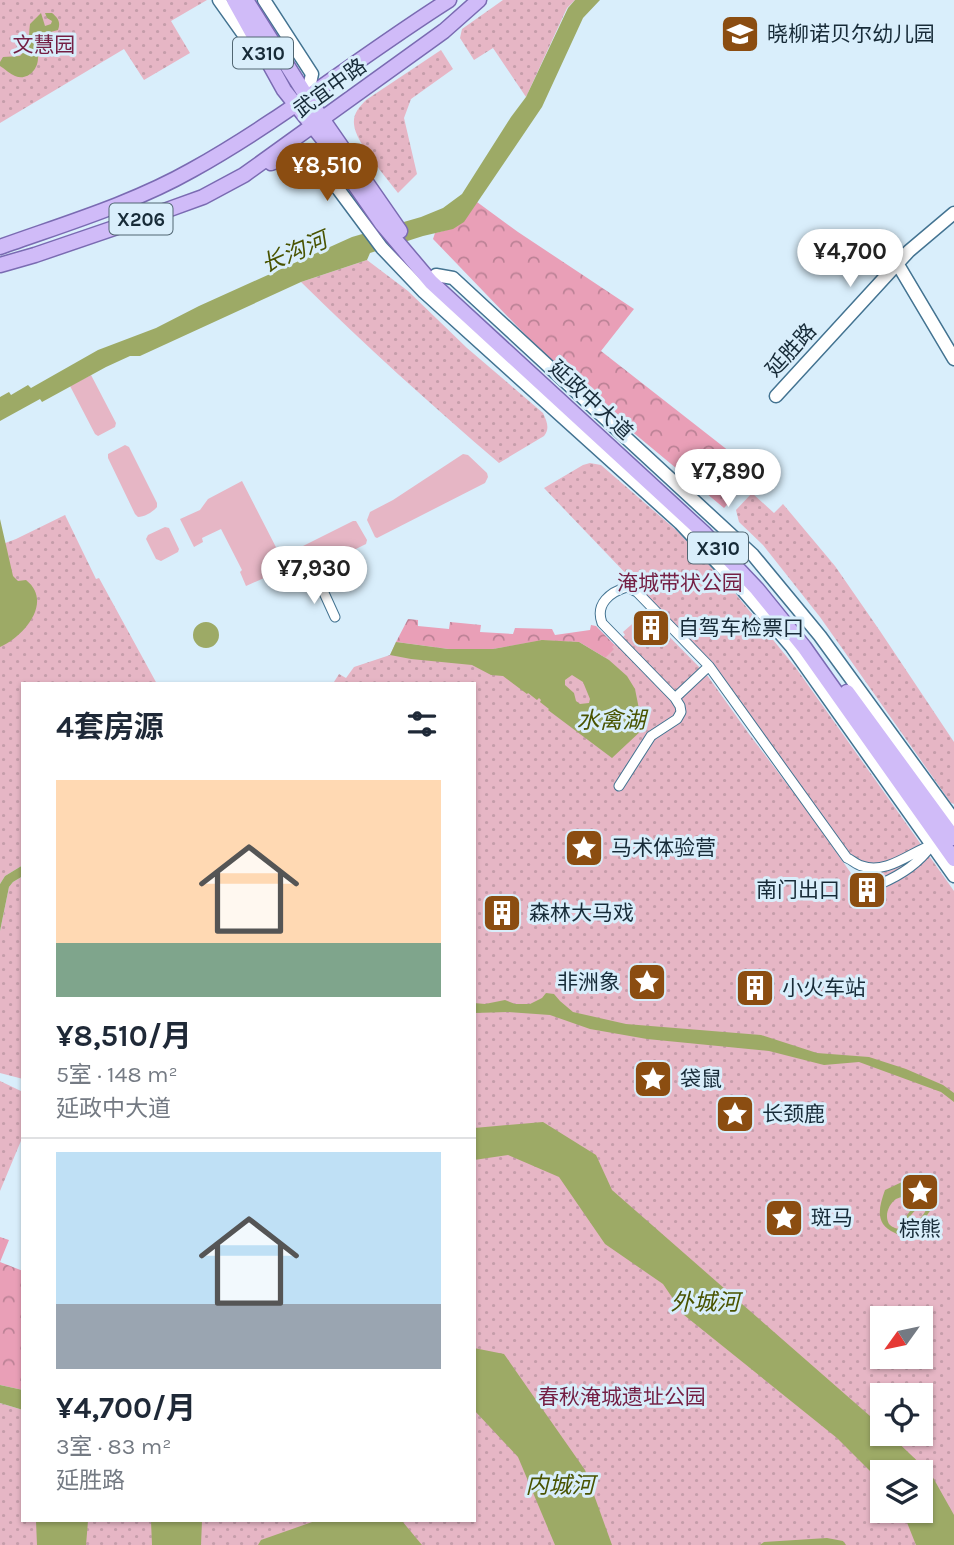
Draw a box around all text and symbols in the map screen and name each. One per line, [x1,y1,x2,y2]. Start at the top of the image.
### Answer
school or university icon: 晓柳诺贝尔幼儿园 [719,13,761,55]
place label: 晓柳诺贝尔幼儿园 [767,22,935,46]
park label: 文慧园 [13,33,76,57]
road number: X310 [233,38,293,68]
street label: 武宜中路 [289,54,371,122]
pin: ¥8,510 [270,144,384,203]
text: ¥8,510 [292,152,362,179]
road number: X206 [110,204,172,234]
water label: 长沟河 [257,225,335,278]
pin: ¥4,700 [793,230,907,289]
text: ¥4,700 [813,238,887,265]
street label: 延胜路 [761,319,821,381]
street label: 延政中大道 [544,355,638,445]
pin: ¥7,890 [671,449,785,509]
text: ¥7,890 [691,458,765,485]
road number: X310 [688,533,748,564]
pin: ¥7,930 [257,546,371,606]
text: ¥7,930 [277,555,351,582]
park label: 淹城带状公园 [617,571,743,595]
building icon: 自驾车检票口 [630,607,672,649]
place label: 自驾车检票口 [678,616,804,640]
icon: filters [403,705,441,743]
water label: 水禽湖 [577,707,649,734]
text: 4套房源 [56,709,164,745]
icon: home [186,826,312,952]
place icon: 马术体验营 [563,827,605,869]
place label: 马术体验营 [611,836,716,860]
building icon: 南门出口 [846,869,888,911]
place label: 南门出口 [756,878,840,902]
building icon: 森林大马戏 [481,892,523,934]
place label: 森林大马戏 [529,901,634,925]
place icon: 非洲象 [626,961,668,1003]
building icon: 小火车站 [734,967,776,1009]
place label: 非洲象 [557,970,620,994]
place label: 小火车站 [782,976,866,1000]
text: ¥8,510/月 [56,1018,192,1054]
place icon: 袋鼠 [632,1058,674,1100]
text: 5室 · 148 m² [56,1061,178,1088]
place label: 袋鼠 [680,1067,722,1091]
place icon: 长颈鹿 [714,1093,756,1135]
text: 延政中大道 [56,1095,171,1122]
place label: 长颈鹿 [762,1102,825,1126]
place icon: 棕熊 [899,1171,941,1213]
place icon: 斑马 [763,1197,805,1239]
icon: home [186,1198,312,1324]
place label: 斑马 [811,1206,853,1230]
place label: 棕熊 [899,1217,941,1241]
water label: 外城河 [671,1289,744,1316]
north arrow [870,1306,933,1368]
map controls [870,1306,933,1523]
button: locate [870,1383,933,1446]
park label: 春秋淹城遗址公园 [538,1385,706,1409]
text: ¥4,700/月 [56,1390,196,1426]
text: 3室 · 83 m² [56,1433,172,1460]
button: layers [870,1460,933,1523]
text: 延胜路 [56,1467,125,1494]
water label: 内城河 [526,1472,599,1499]

